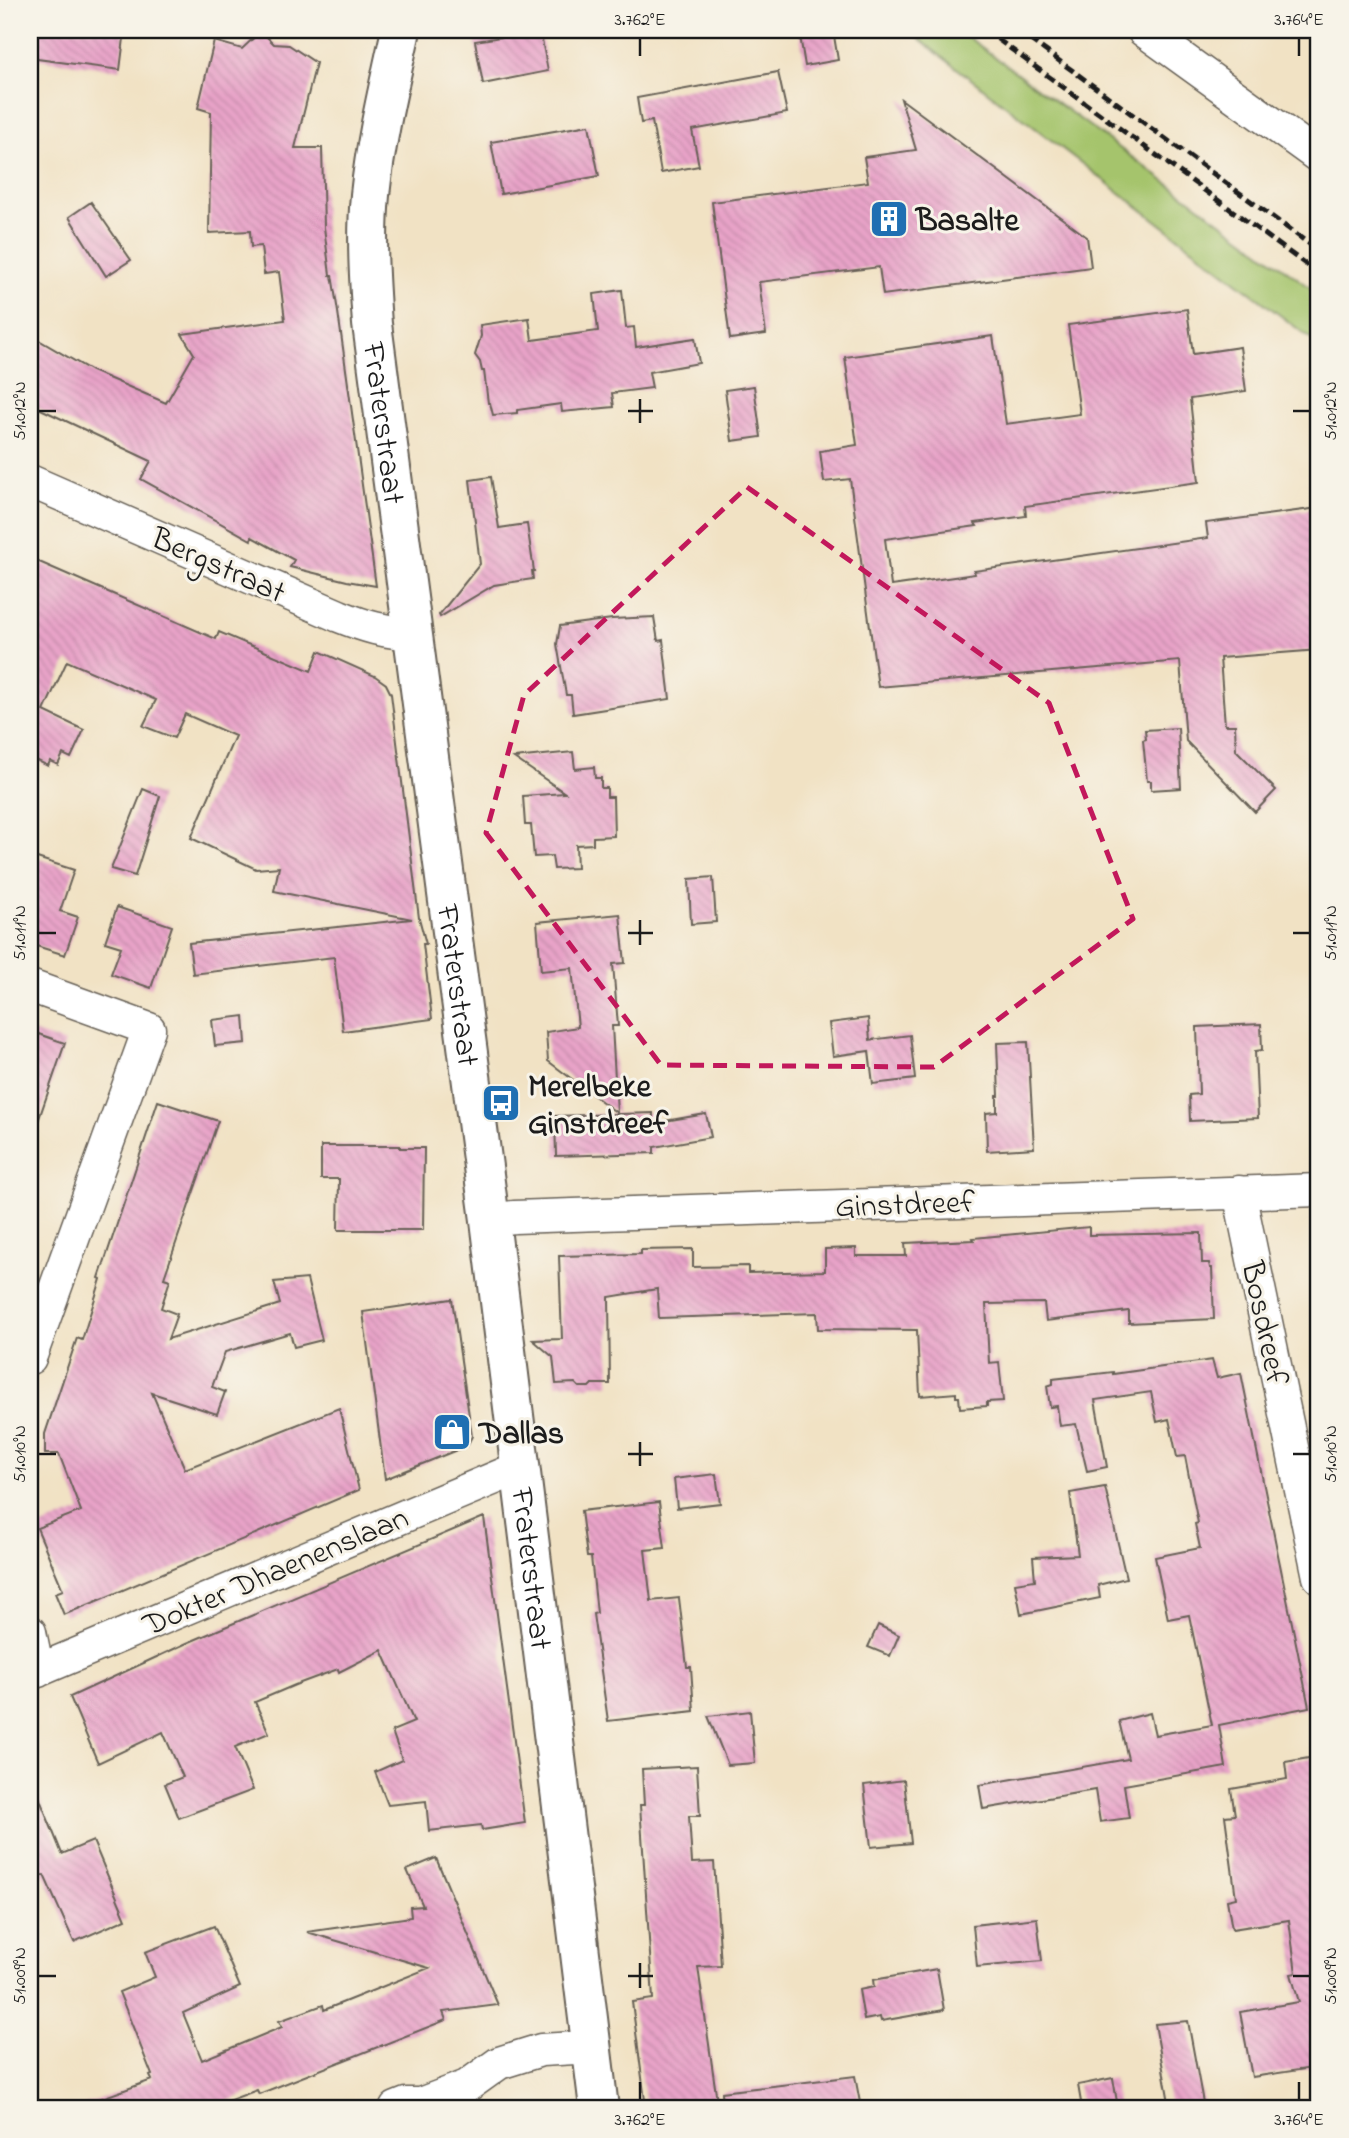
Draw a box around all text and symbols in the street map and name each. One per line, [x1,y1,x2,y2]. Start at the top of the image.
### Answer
text: 3.762°E [614,8,666,34]
text: 3.764°E [1274,8,1324,34]
building icon: Basalte [868,198,910,240]
place label: Basalte [914,199,1021,246]
street label: Fraterstraat [348,339,416,507]
text: 51.012°N [8,381,34,441]
text: 51.012°N [1319,381,1345,441]
street label: Bergstraat [142,516,292,618]
street label: Fraterstraat [422,901,490,1070]
text: 51.011°N [8,905,34,961]
text: 51.011°N [1319,905,1345,961]
place label: Merelbeke Ginstdreef [528,1065,669,1149]
bus stop icon: Merelbeke Ginstdreef [480,1082,522,1124]
street label: Ginstdreef [834,1181,976,1232]
street label: Bosdreef [1226,1256,1299,1390]
shop icon: Dallas [431,1411,473,1453]
place label: Dallas [477,1412,564,1459]
text: 51.010°N [8,1425,34,1483]
text: 51.010°N [1319,1425,1345,1483]
street label: Fraterstraat [496,1484,563,1653]
street label: Dokter Dhaenenslaan [135,1496,416,1651]
text: 51.009°N [8,1947,34,2005]
text: 51.009°N [1319,1947,1345,2005]
text: 3.762°E [614,2108,666,2134]
text: 3.764°E [1274,2108,1324,2134]

